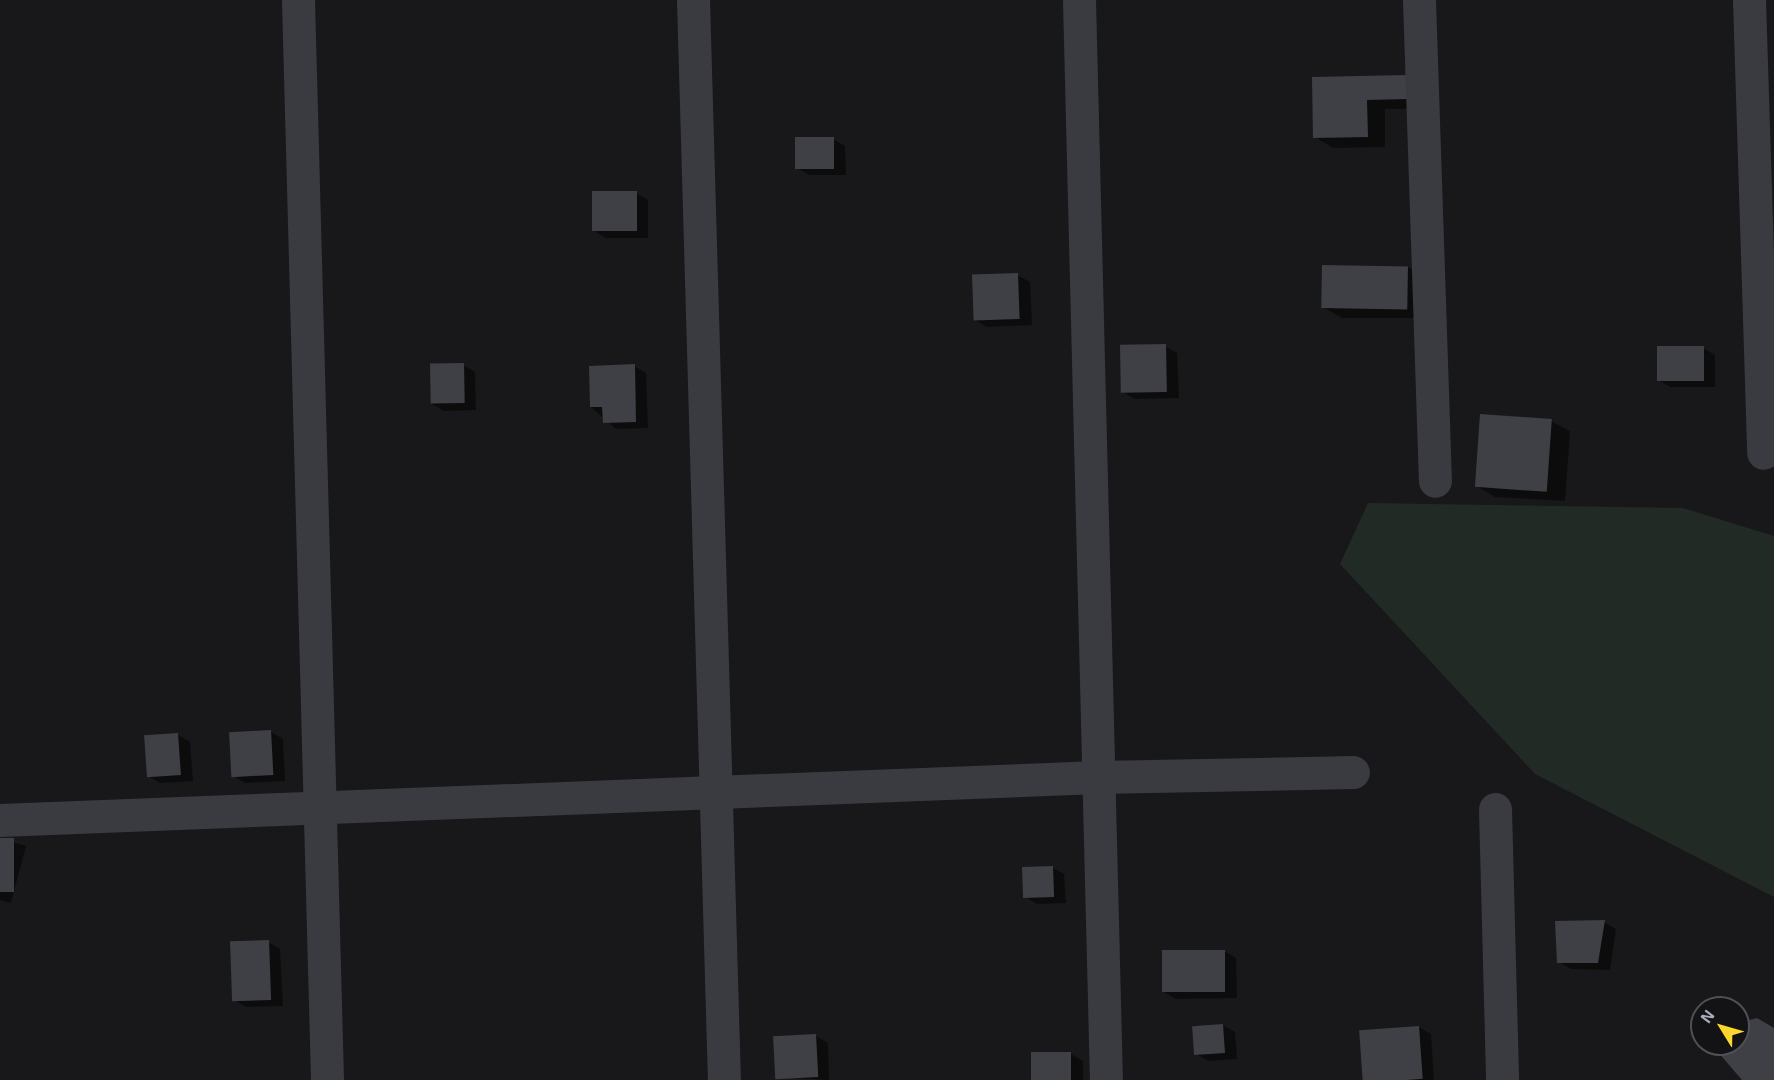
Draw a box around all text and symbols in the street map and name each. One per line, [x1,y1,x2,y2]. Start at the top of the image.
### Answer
north arrow [1690,996,1750,1056]
text: N [1696,1006,1718,1026]

